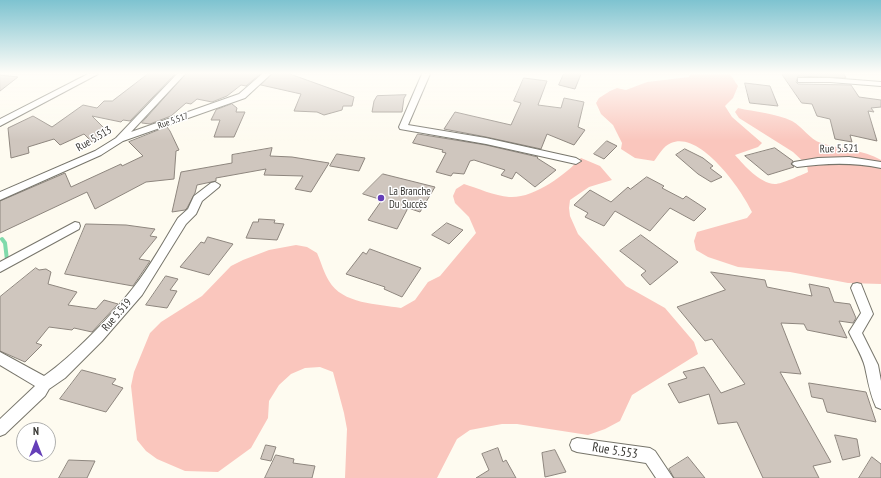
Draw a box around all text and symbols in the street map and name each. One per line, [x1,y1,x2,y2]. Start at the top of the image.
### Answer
street label: Rue 5.517 [156,111,190,131]
street label: Rue 5.513 [74,124,114,154]
street label: Rue 5.521 [820,142,858,156]
place label: La Branche Du Succès [389,185,431,211]
marker: La Branche Du Succès [376,193,386,203]
street label: Rue 5.519 [99,296,135,334]
north arrow [16,422,56,462]
text: N [33,424,39,438]
street label: Rue 5.553 [591,440,639,462]

